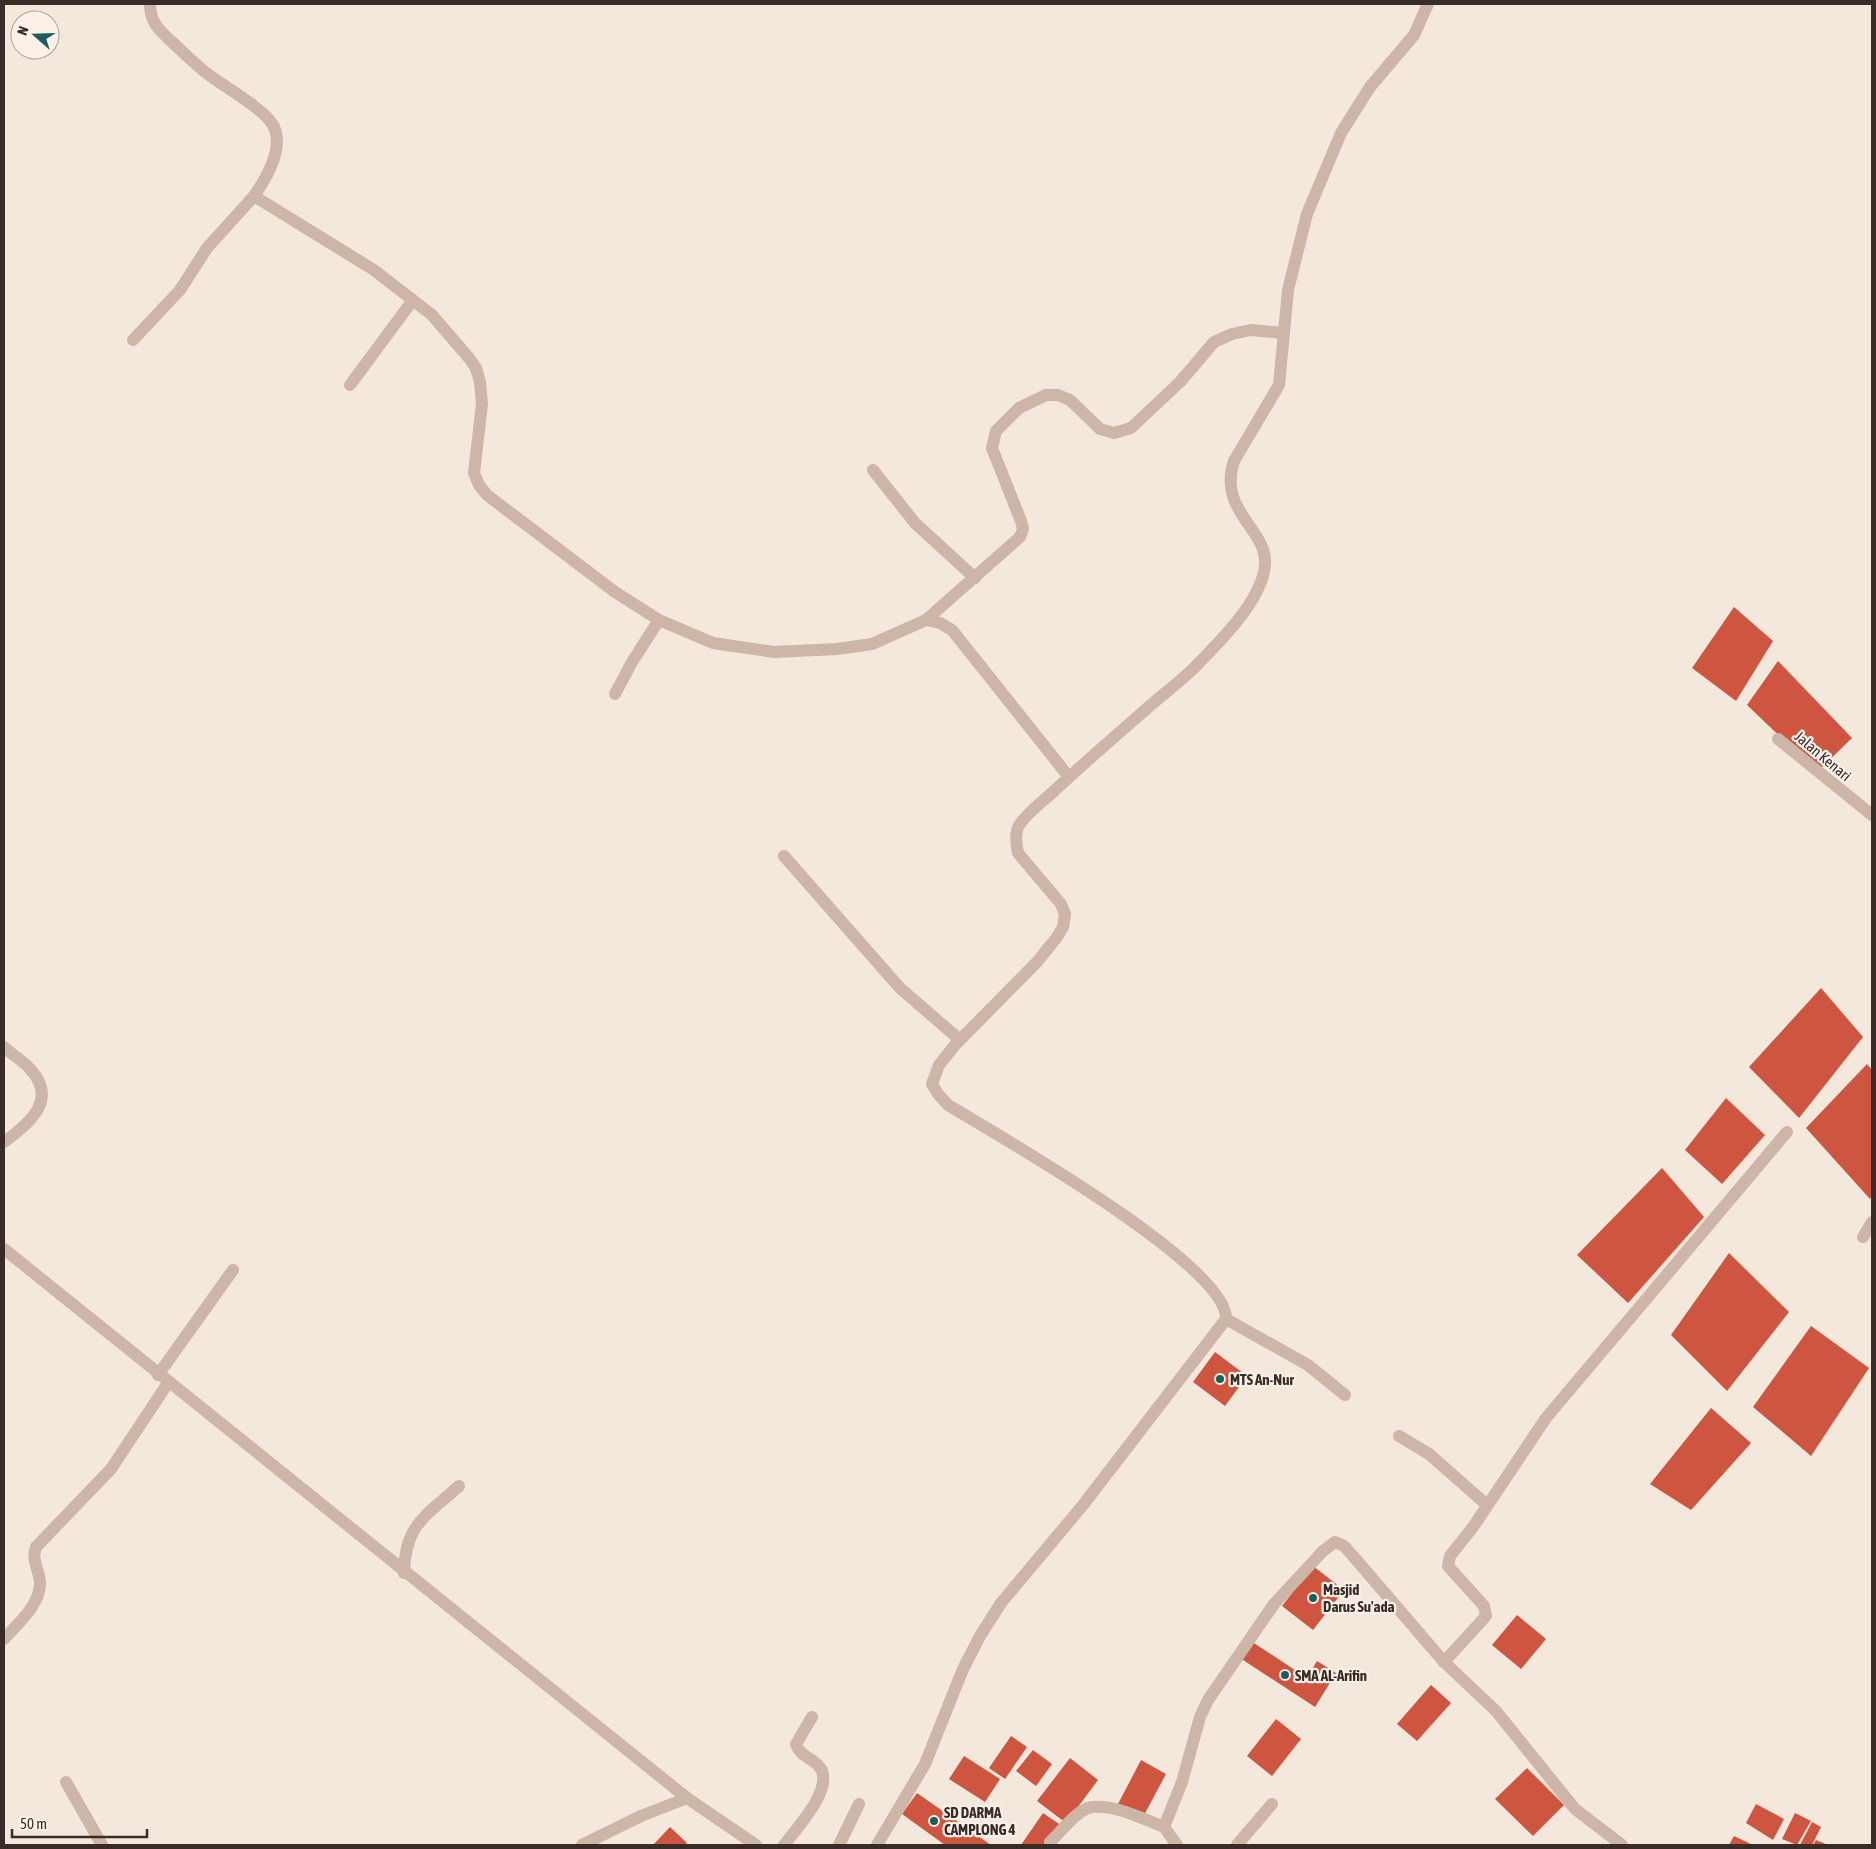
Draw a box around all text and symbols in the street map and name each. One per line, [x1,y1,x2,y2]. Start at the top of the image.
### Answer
north arrow [10,10,60,60]
text: N [14,24,32,37]
street label: Jalan Kenari [1791,728,1855,784]
place label: MTS An-Nur [1230,1371,1294,1388]
marker: MTS An-Nur [1214,1373,1226,1385]
place label: Masjid Darus Su'ada [1323,1581,1394,1615]
marker: Masjid Darus Su'ada [1307,1592,1319,1604]
place label: SMA AL-Arifin [1295,1667,1367,1684]
marker: SMA AL-Arifin [1279,1669,1291,1681]
place label: SD DARMA CAMPLONG 4 [944,1804,1016,1838]
scale bar [12,1806,148,1838]
text: 50 m [20,1815,47,1832]
marker: SD DARMA CAMPLONG 4 [928,1815,940,1827]

